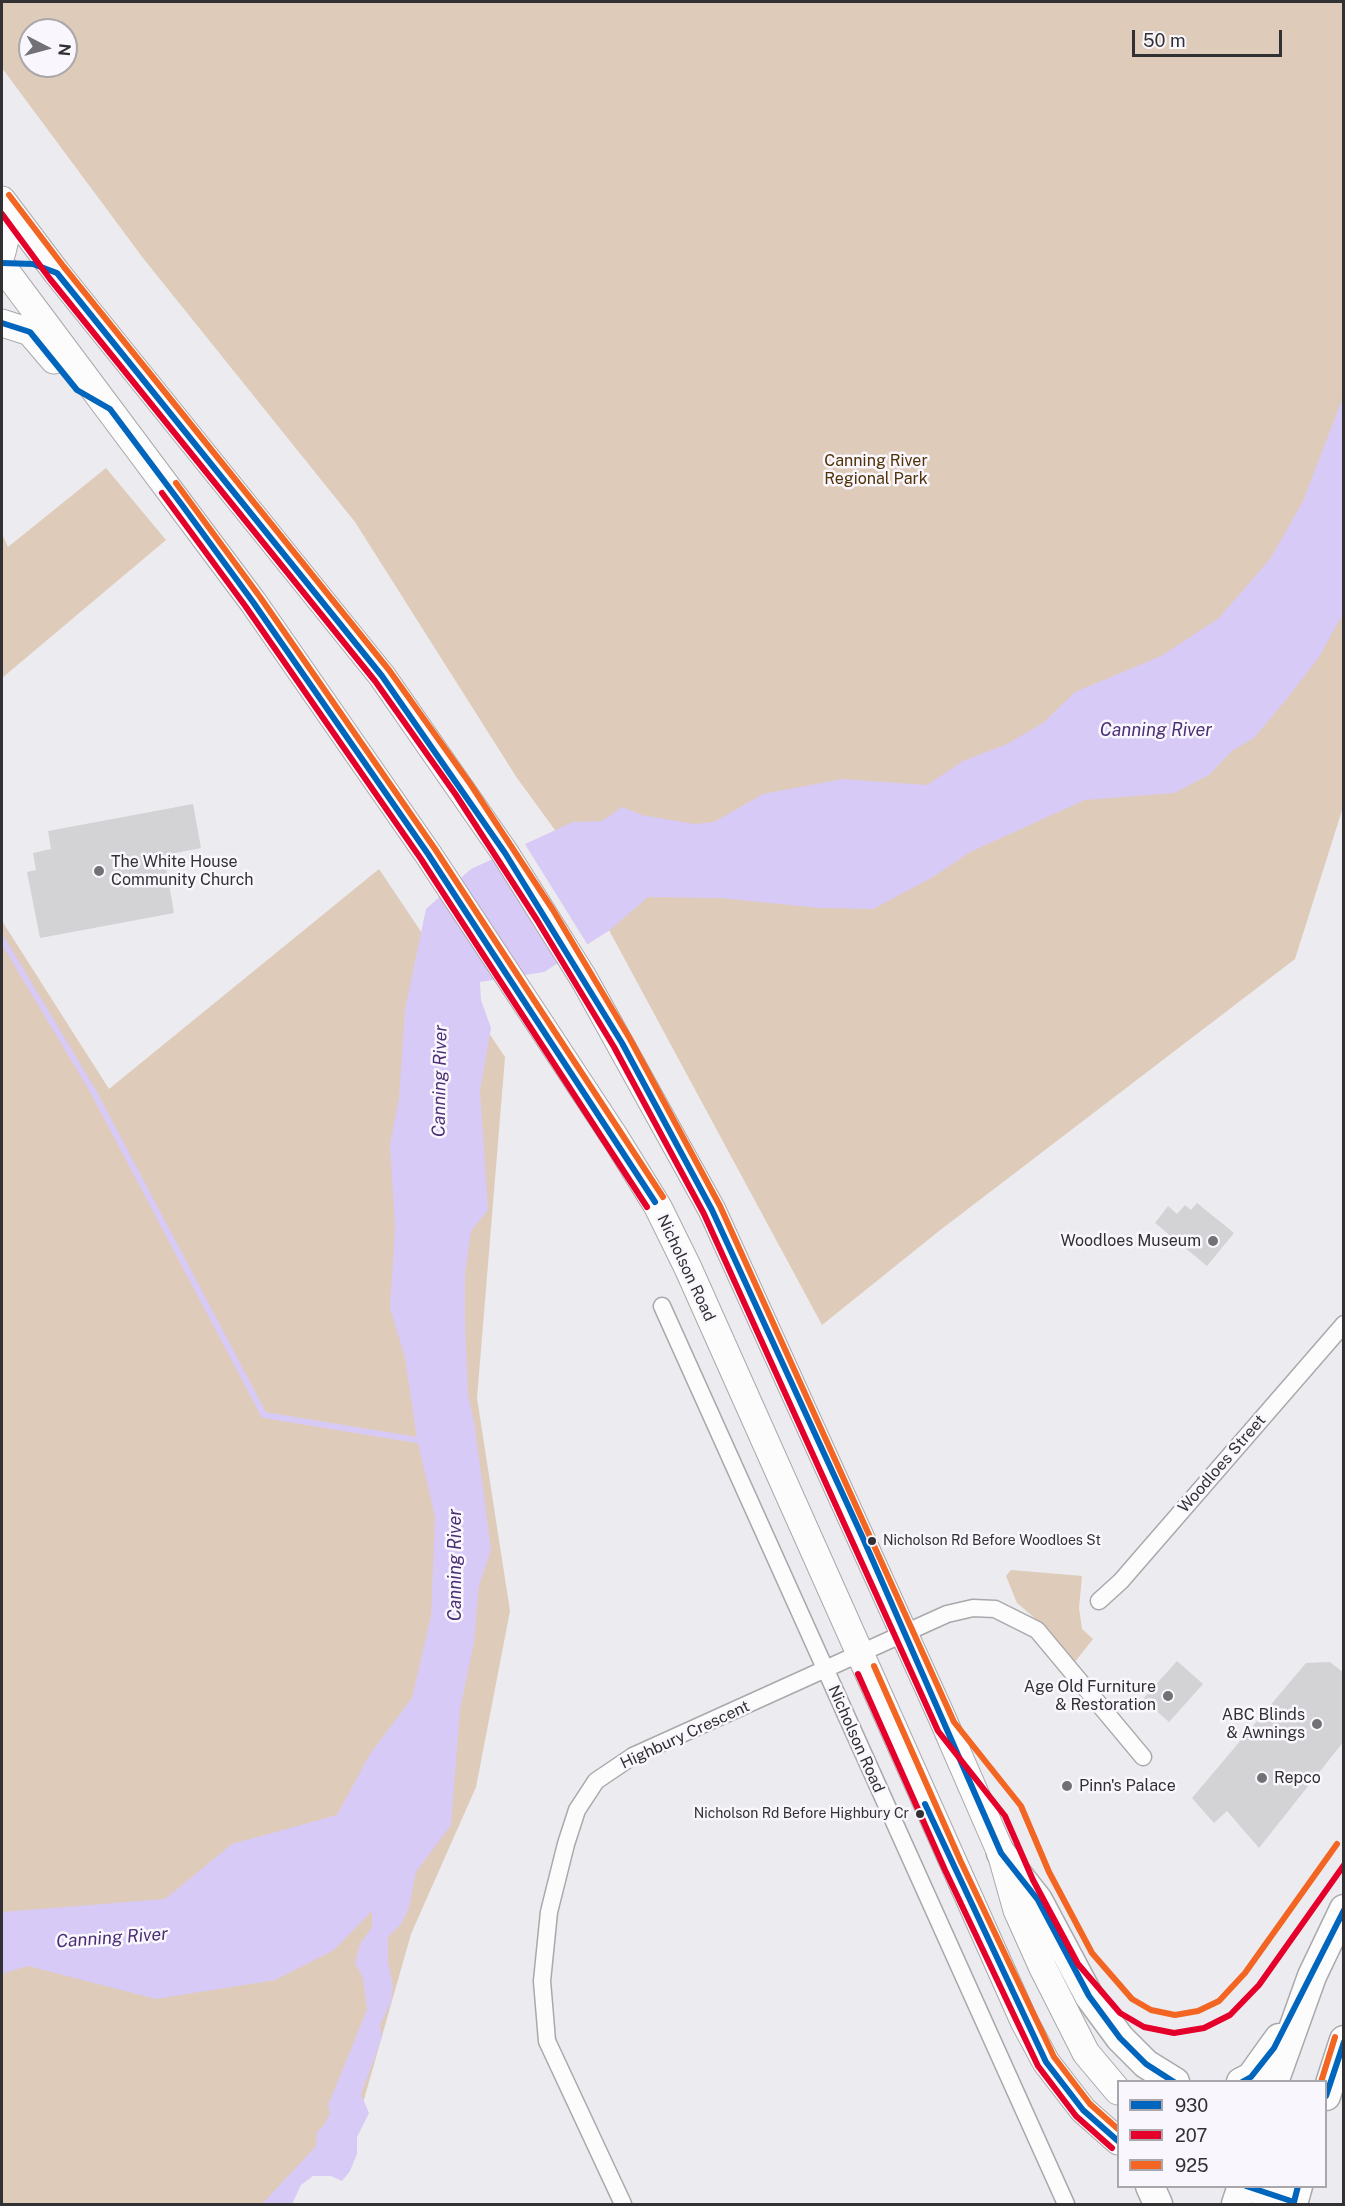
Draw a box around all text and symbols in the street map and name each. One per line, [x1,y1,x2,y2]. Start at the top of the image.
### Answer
north arrow [18,18,78,78]
scale bar [1135,18,1285,56]
text: 50 m [1143,30,1186,51]
text: N [54,43,75,57]
park label: Canning River Regional Park [824,451,928,489]
water label: Canning River [1100,719,1212,741]
place label: The White House Community Church [111,852,254,890]
marker: The White House Community Church [92,864,106,878]
water label: Canning River [428,1025,452,1137]
street label: Nicholson Road [653,1212,719,1324]
place label: Woodloes Museum [1060,1231,1201,1251]
marker: Woodloes Museum [1206,1234,1220,1248]
street label: Woodloes Street [1174,1411,1270,1517]
water label: Canning River [444,1509,466,1621]
place label: Nicholson Rd Before Woodloes St [883,1533,1101,1549]
marker: Nicholson Rd Before Woodloes St [866,1535,878,1547]
place label: Age Old Furniture & Restoration [1024,1677,1156,1715]
street label: Nicholson Road [824,1682,888,1796]
marker: Age Old Furniture & Restoration [1161,1689,1175,1703]
street label: Highbury Crescent [617,1697,753,1773]
place label: ABC Blinds & Awnings [1222,1705,1305,1743]
marker: ABC Blinds & Awnings [1310,1717,1324,1731]
place label: Repco [1274,1768,1321,1788]
marker: Repco [1255,1771,1269,1785]
place label: Pinn's Palace [1079,1776,1176,1796]
marker: Pinn's Palace [1060,1779,1074,1793]
place label: Nicholson Rd Before Highbury Cr [694,1806,909,1822]
marker: Nicholson Rd Before Highbury Cr [914,1808,926,1820]
water label: Canning River [55,1923,169,1953]
legend [1117,2080,1327,2188]
text: 930 [1175,2095,1208,2116]
text: 207 [1175,2125,1207,2146]
text: 925 [1175,2155,1209,2176]

